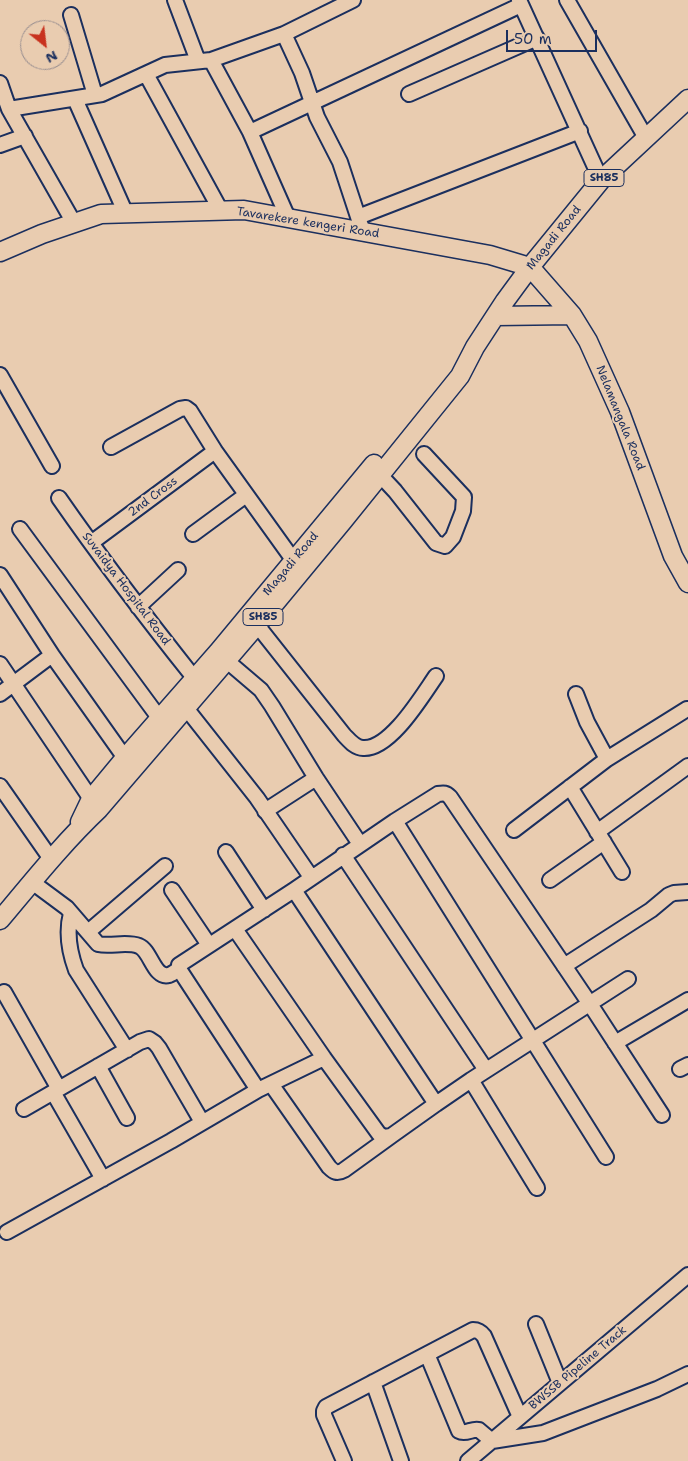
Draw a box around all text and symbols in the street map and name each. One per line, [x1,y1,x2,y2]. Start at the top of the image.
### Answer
north arrow [20,20,70,70]
scale bar [508,20,599,52]
text: 50 m [514,29,552,49]
text: N [43,47,61,68]
road number: SH85 [584,170,624,187]
street label: Magadi Road [524,203,584,273]
street label: Tavarekere kengeri Road [236,205,380,241]
street label: Nelamangala Road [592,363,648,473]
street label: 2nd Cross [126,474,180,520]
street label: Magadi Road [260,529,322,599]
street label: Suvaidya Hospital Road [79,530,173,648]
road number: SH85 [243,608,283,626]
street label: BWSSB Pipeline Track [526,1323,630,1413]

